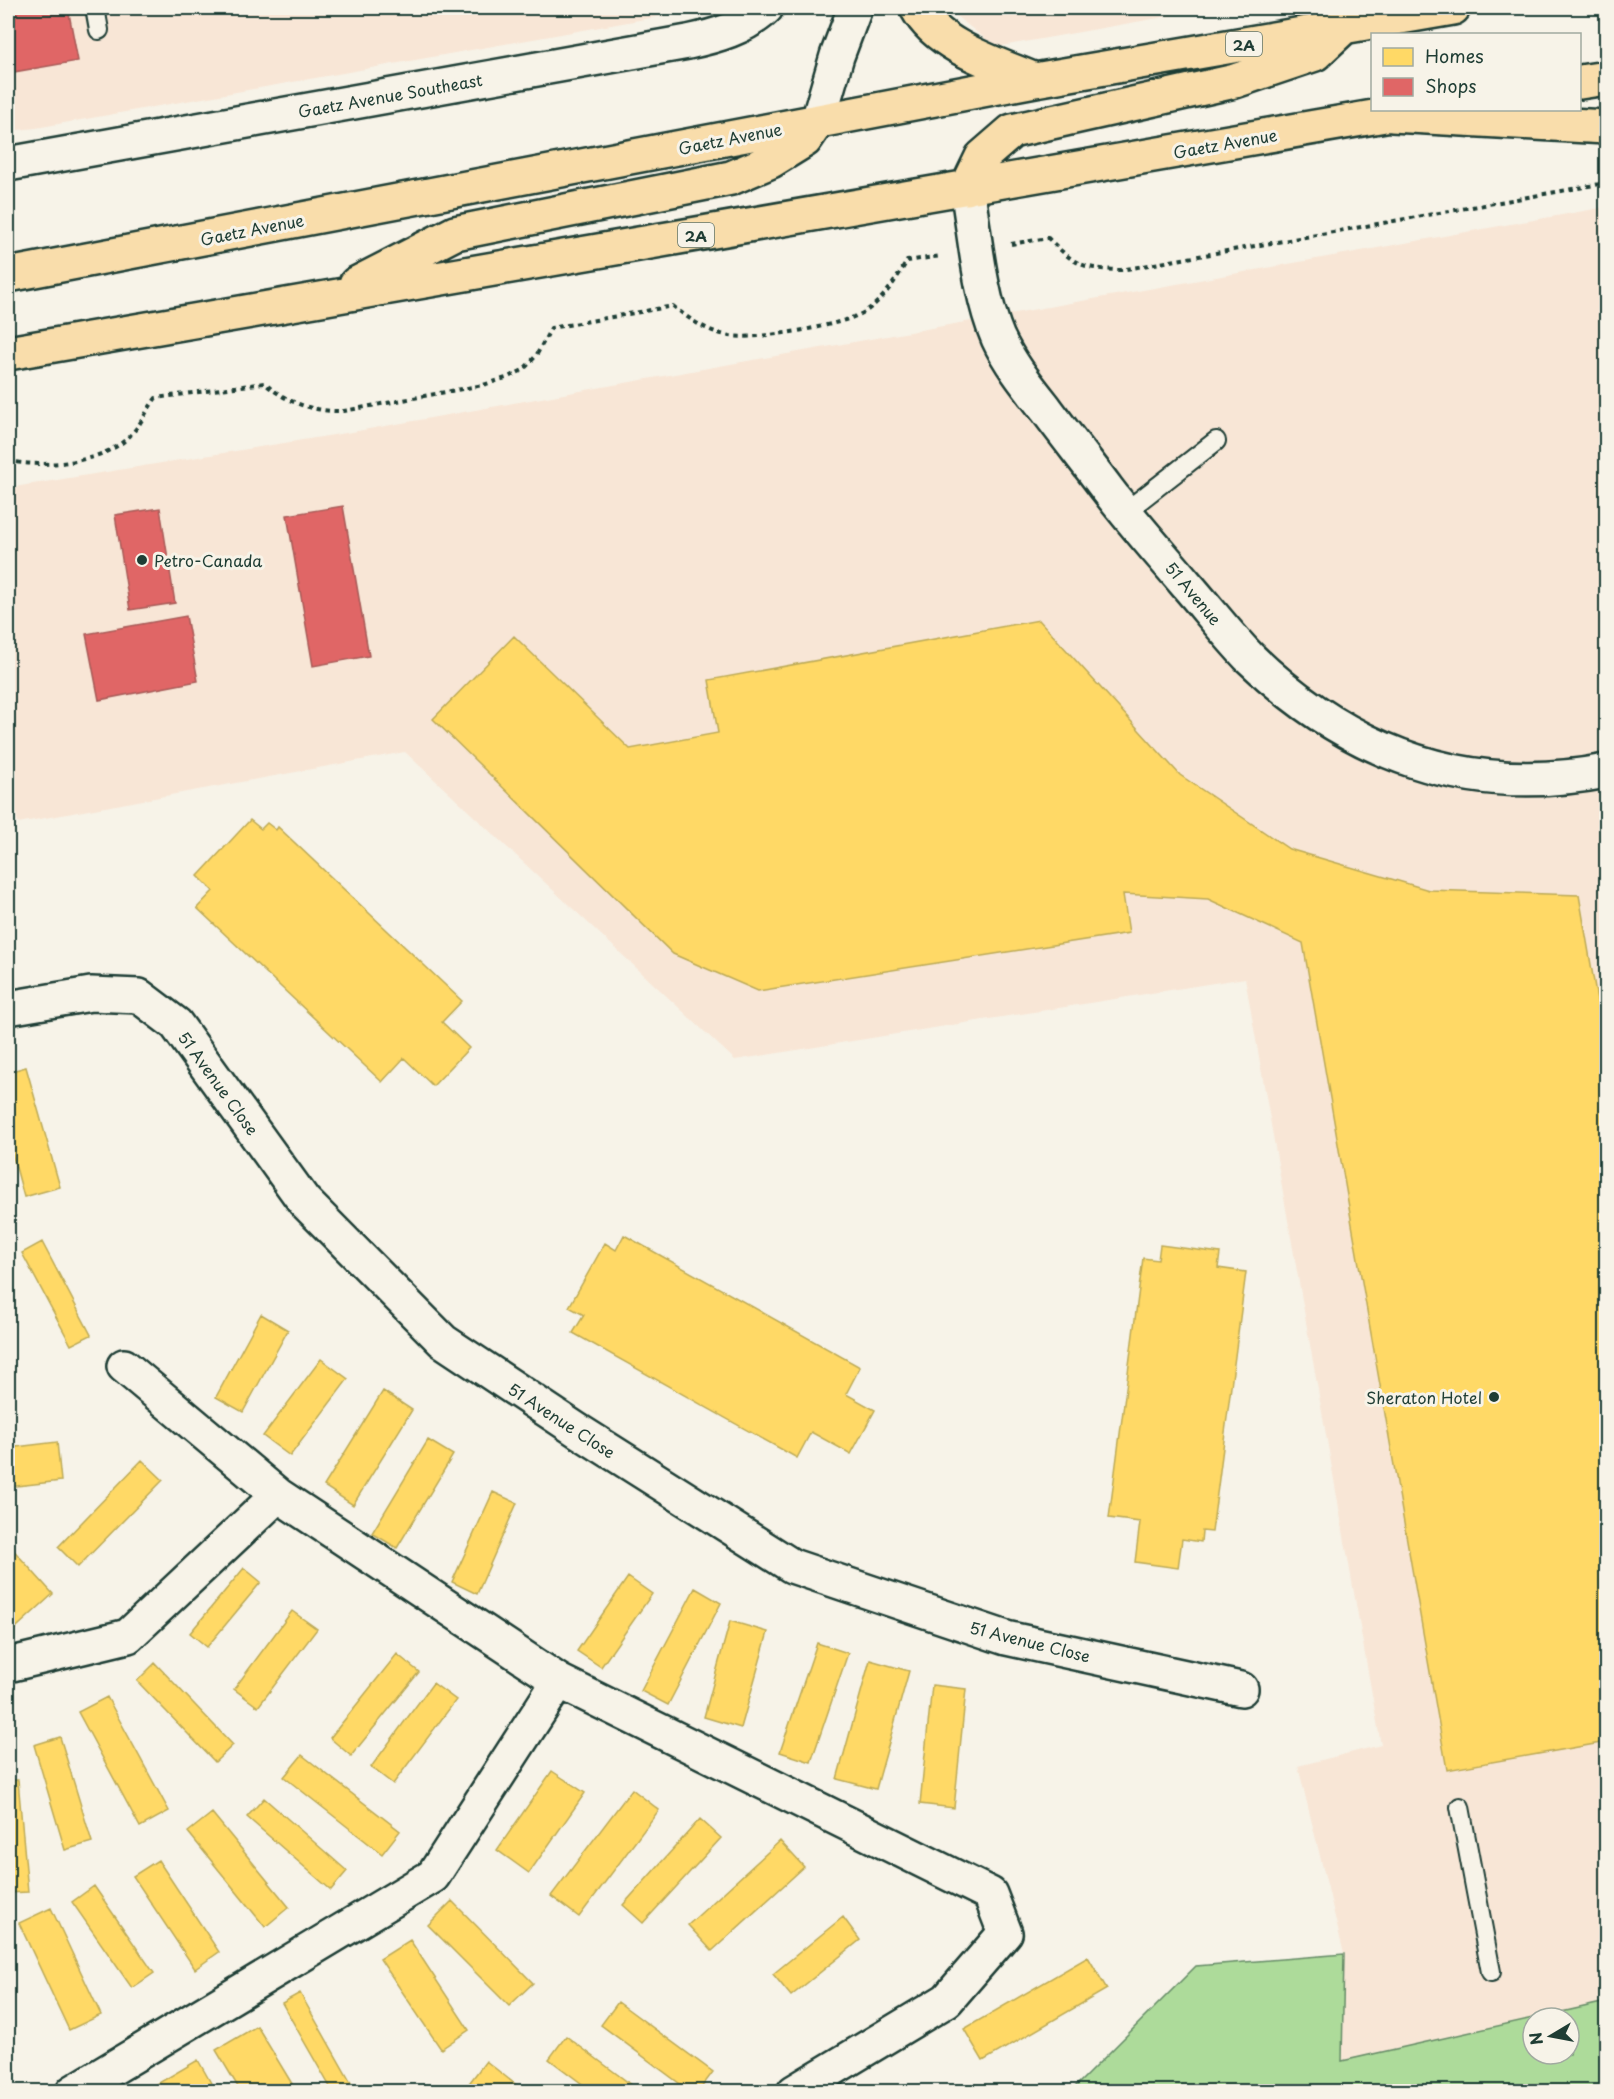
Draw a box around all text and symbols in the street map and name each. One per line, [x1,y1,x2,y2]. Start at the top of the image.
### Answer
road number: 2A [1226,32,1262,56]
legend [1371,33,1581,111]
text: Homes [1425,42,1483,69]
street label: Gaetz Avenue Southeast [296,67,484,123]
text: Shops [1425,72,1476,99]
street label: Gaetz Avenue [676,116,784,160]
street label: Gaetz Avenue [1171,122,1279,164]
street label: Gaetz Avenue [198,207,306,251]
road number: 2A [678,223,714,247]
place label: Petro-Canada [154,548,262,572]
marker: Petro-Canada [135,553,149,567]
street label: 51 Avenue [1160,556,1228,630]
street label: 51 Avenue Close [173,1026,265,1140]
street label: 51 Avenue Close [504,1376,620,1464]
place label: Sheraton Hotel [1366,1385,1482,1409]
marker: Sheraton Hotel [1487,1390,1501,1404]
street label: 51 Avenue Close [967,1614,1093,1668]
north arrow [1521,2006,1581,2066]
text: N [1522,2030,1548,2047]

